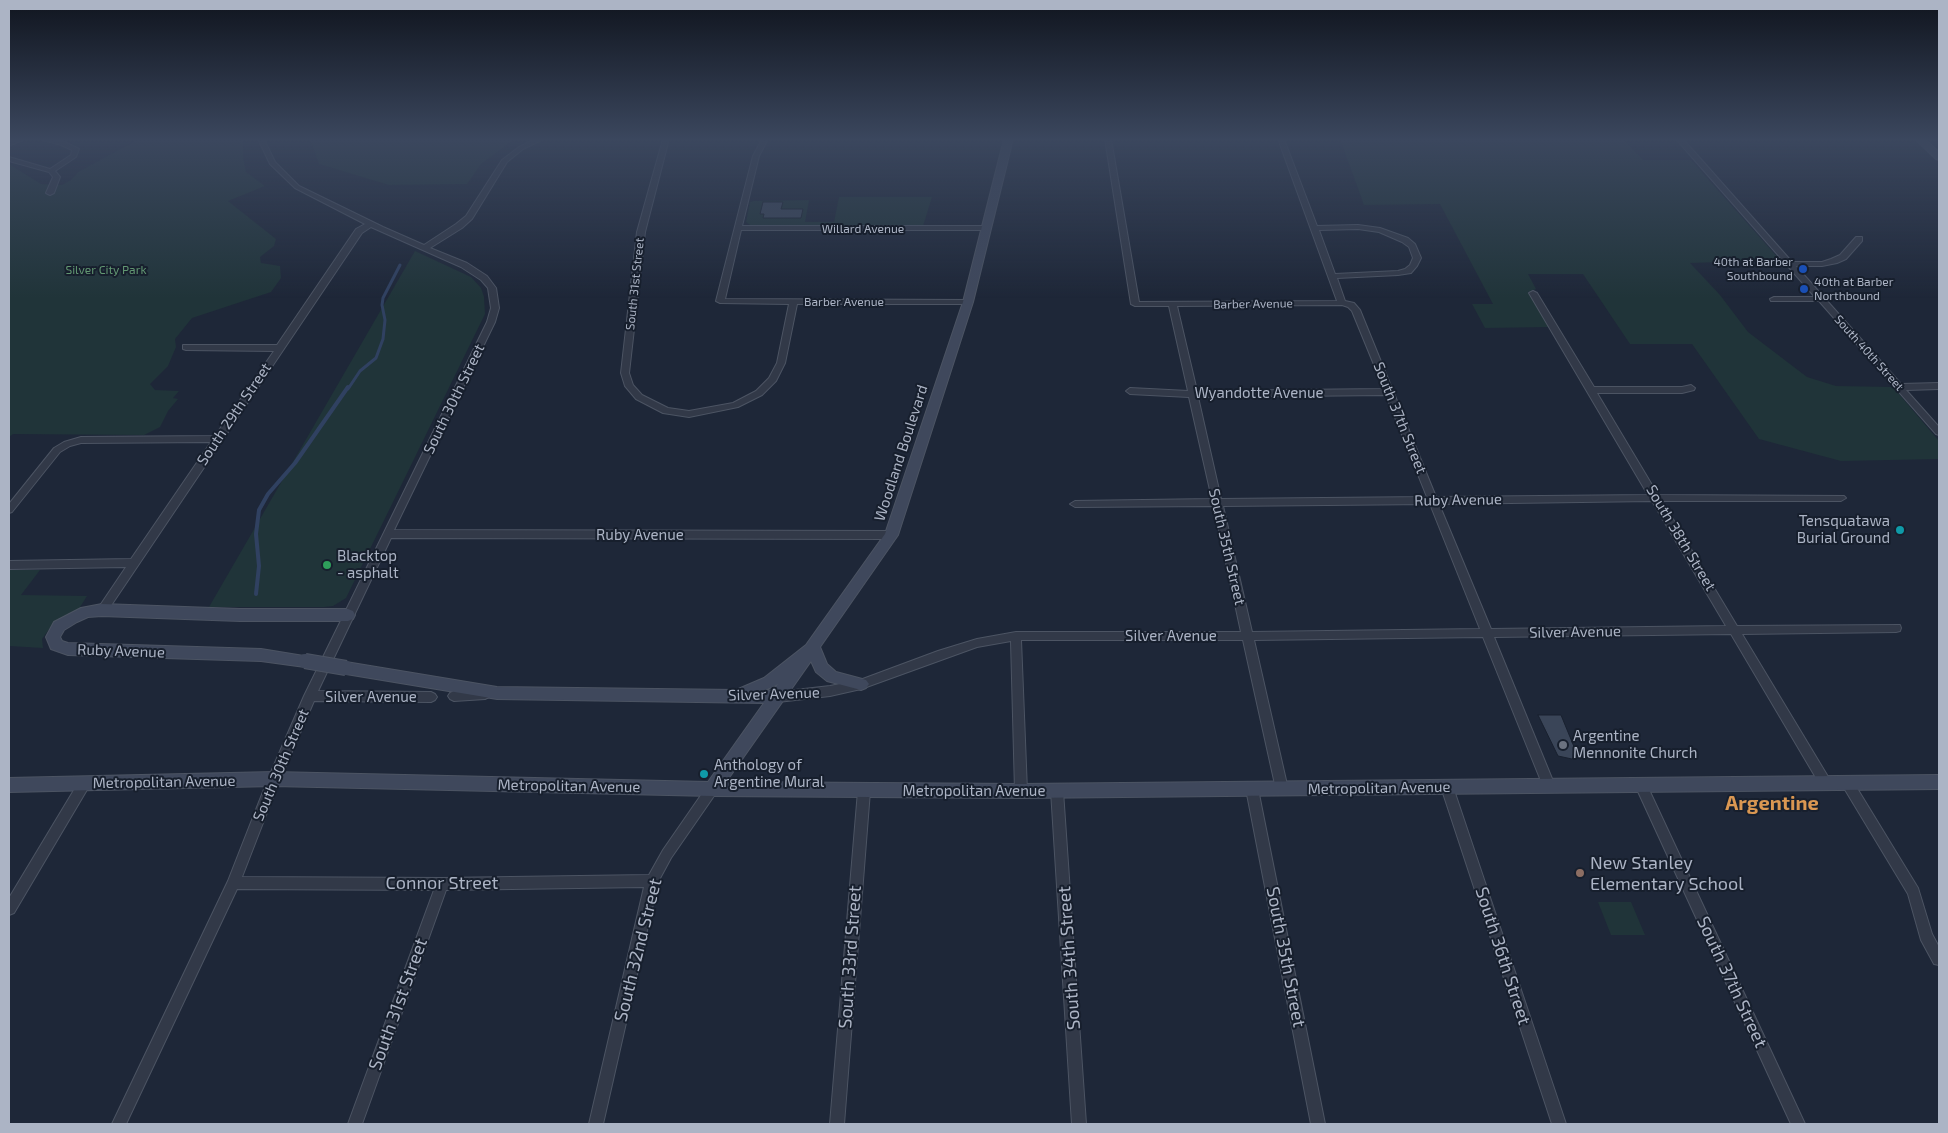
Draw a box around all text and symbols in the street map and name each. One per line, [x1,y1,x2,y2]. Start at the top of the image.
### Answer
street label: Willard Avenue [822,222,904,236]
street label: South 31st Street [623,237,647,331]
place label: 40th at Barber Southbound [1713,255,1793,283]
park label: Silver City Park [65,263,147,277]
marker: 40th at Barber Southbound [1797,263,1809,275]
place label: 40th at Barber Northbound [1814,275,1894,303]
marker: 40th at Barber Northbound [1798,283,1810,295]
street label: Barber Avenue [804,295,884,309]
street label: Barber Avenue [1213,296,1293,312]
street label: South 40th Street [1831,312,1907,394]
street label: South 30th Street [420,341,488,457]
street label: South 29th Street [193,359,275,469]
street label: South 37th Street [1369,360,1431,476]
street label: Woodland Boulevard [870,383,932,523]
street label: Wyandotte Avenue [1194,384,1324,402]
street label: South 38th Street [1642,482,1720,594]
street label: South 35th Street [1205,487,1249,607]
street label: Ruby Avenue [1414,490,1502,510]
place label: Tensquatawa Burial Ground [1797,512,1890,547]
marker: Tensquatawa Burial Ground [1894,524,1906,536]
street label: Ruby Avenue [596,526,684,544]
place label: Blacktop - asphalt [337,547,399,582]
marker: Blacktop - asphalt [321,559,333,571]
street label: Silver Avenue [1529,622,1621,642]
street label: Silver Avenue [1125,627,1217,645]
street label: Ruby Avenue [77,640,165,662]
street label: Silver Avenue [728,683,820,705]
street label: Silver Avenue [325,688,417,706]
street label: South 30th Street [249,706,313,824]
place label: Argentine Mennonite Church [1573,727,1697,762]
marker: Argentine Mennonite Church [1557,739,1569,751]
place label: Anthology of Argentine Mural [714,756,824,791]
marker: Anthology of Argentine Mural [698,768,710,780]
street label: Metropolitan Avenue [92,772,236,792]
street label: Metropolitan Avenue [497,776,641,796]
street label: Metropolitan Avenue [1307,778,1451,798]
street label: Metropolitan Avenue [903,782,1045,800]
district label: Argentine [1725,791,1819,815]
place label: New Stanley Elementary School [1590,852,1744,894]
marker: New Stanley Elementary School [1574,867,1586,879]
street label: Connor Street [386,872,498,894]
street label: South 32nd Street [610,876,666,1024]
street label: South 36th Street [1471,884,1535,1028]
street label: South 33rd Street [834,885,866,1029]
street label: South 34th Street [1053,885,1085,1031]
street label: South 35th Street [1262,885,1310,1029]
street label: South 37th Street [1692,913,1772,1051]
street label: South 31st Street [364,935,432,1073]

